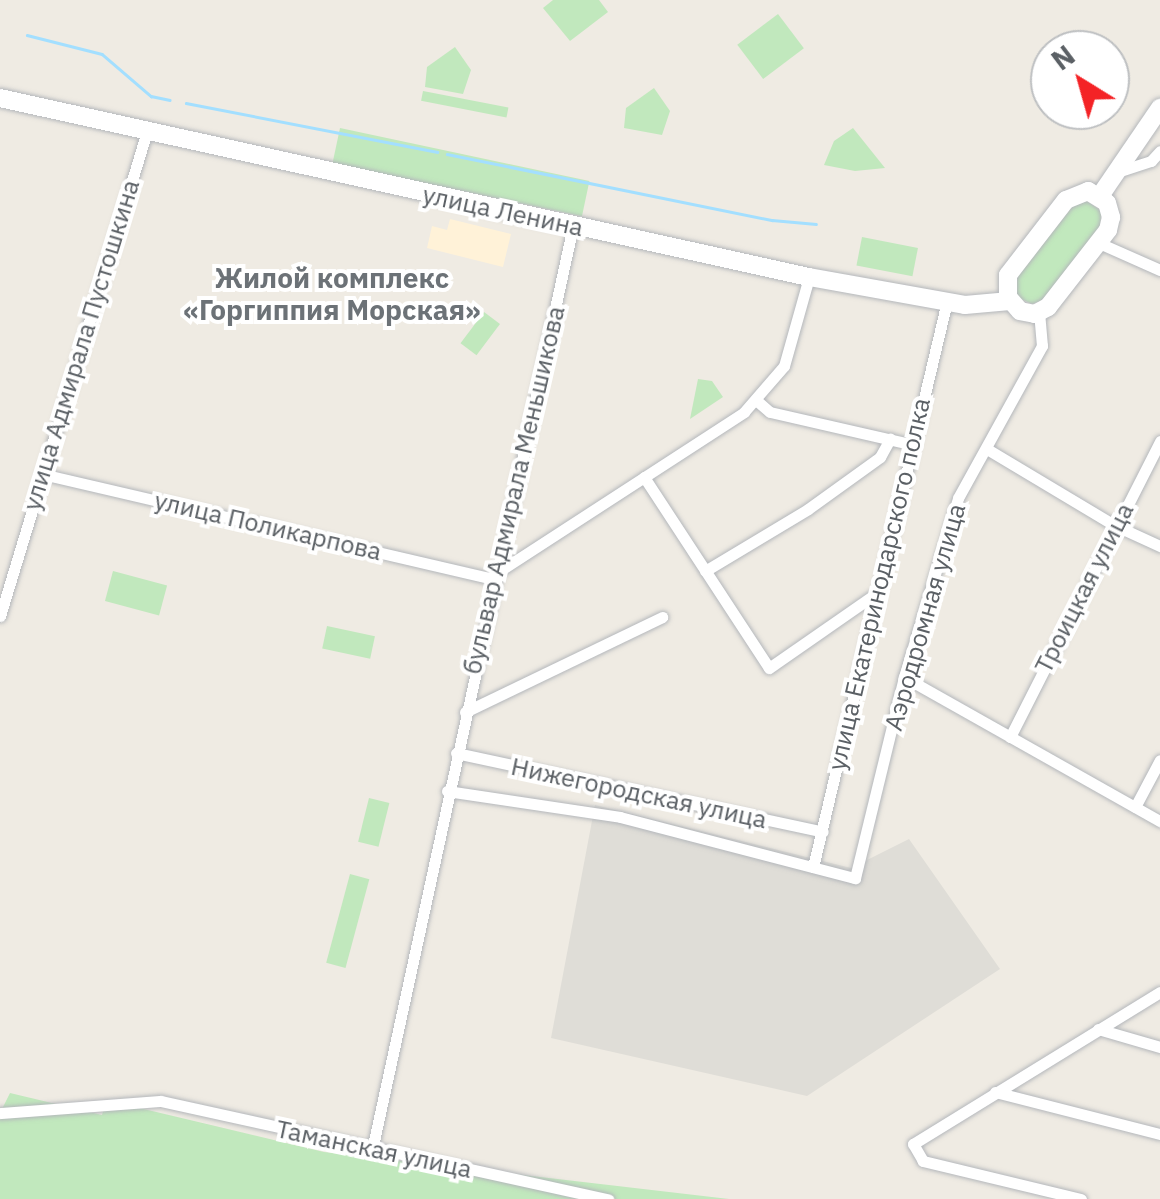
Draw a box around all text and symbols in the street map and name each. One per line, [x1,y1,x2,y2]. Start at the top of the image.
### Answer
north arrow [1030,30,1130,130]
text: N [1044,36,1082,78]
street label: улица Адмирала Пустошкина [16,176,146,514]
street label: улица Ленина [420,179,586,243]
district label: Жилой комплекс «Горгиппия Морская» [183,261,481,327]
street label: бульвар Адмирала Меньшикова [457,303,571,677]
street label: улица Екатеринодарского полка [821,395,937,773]
street label: улица Поликарпова [152,485,384,567]
street label: Троицкая улица [1028,498,1140,678]
street label: Аэродромная улица [878,500,972,734]
street label: Нижегородская улица [508,751,770,835]
street label: Таманская улица [273,1114,475,1184]

